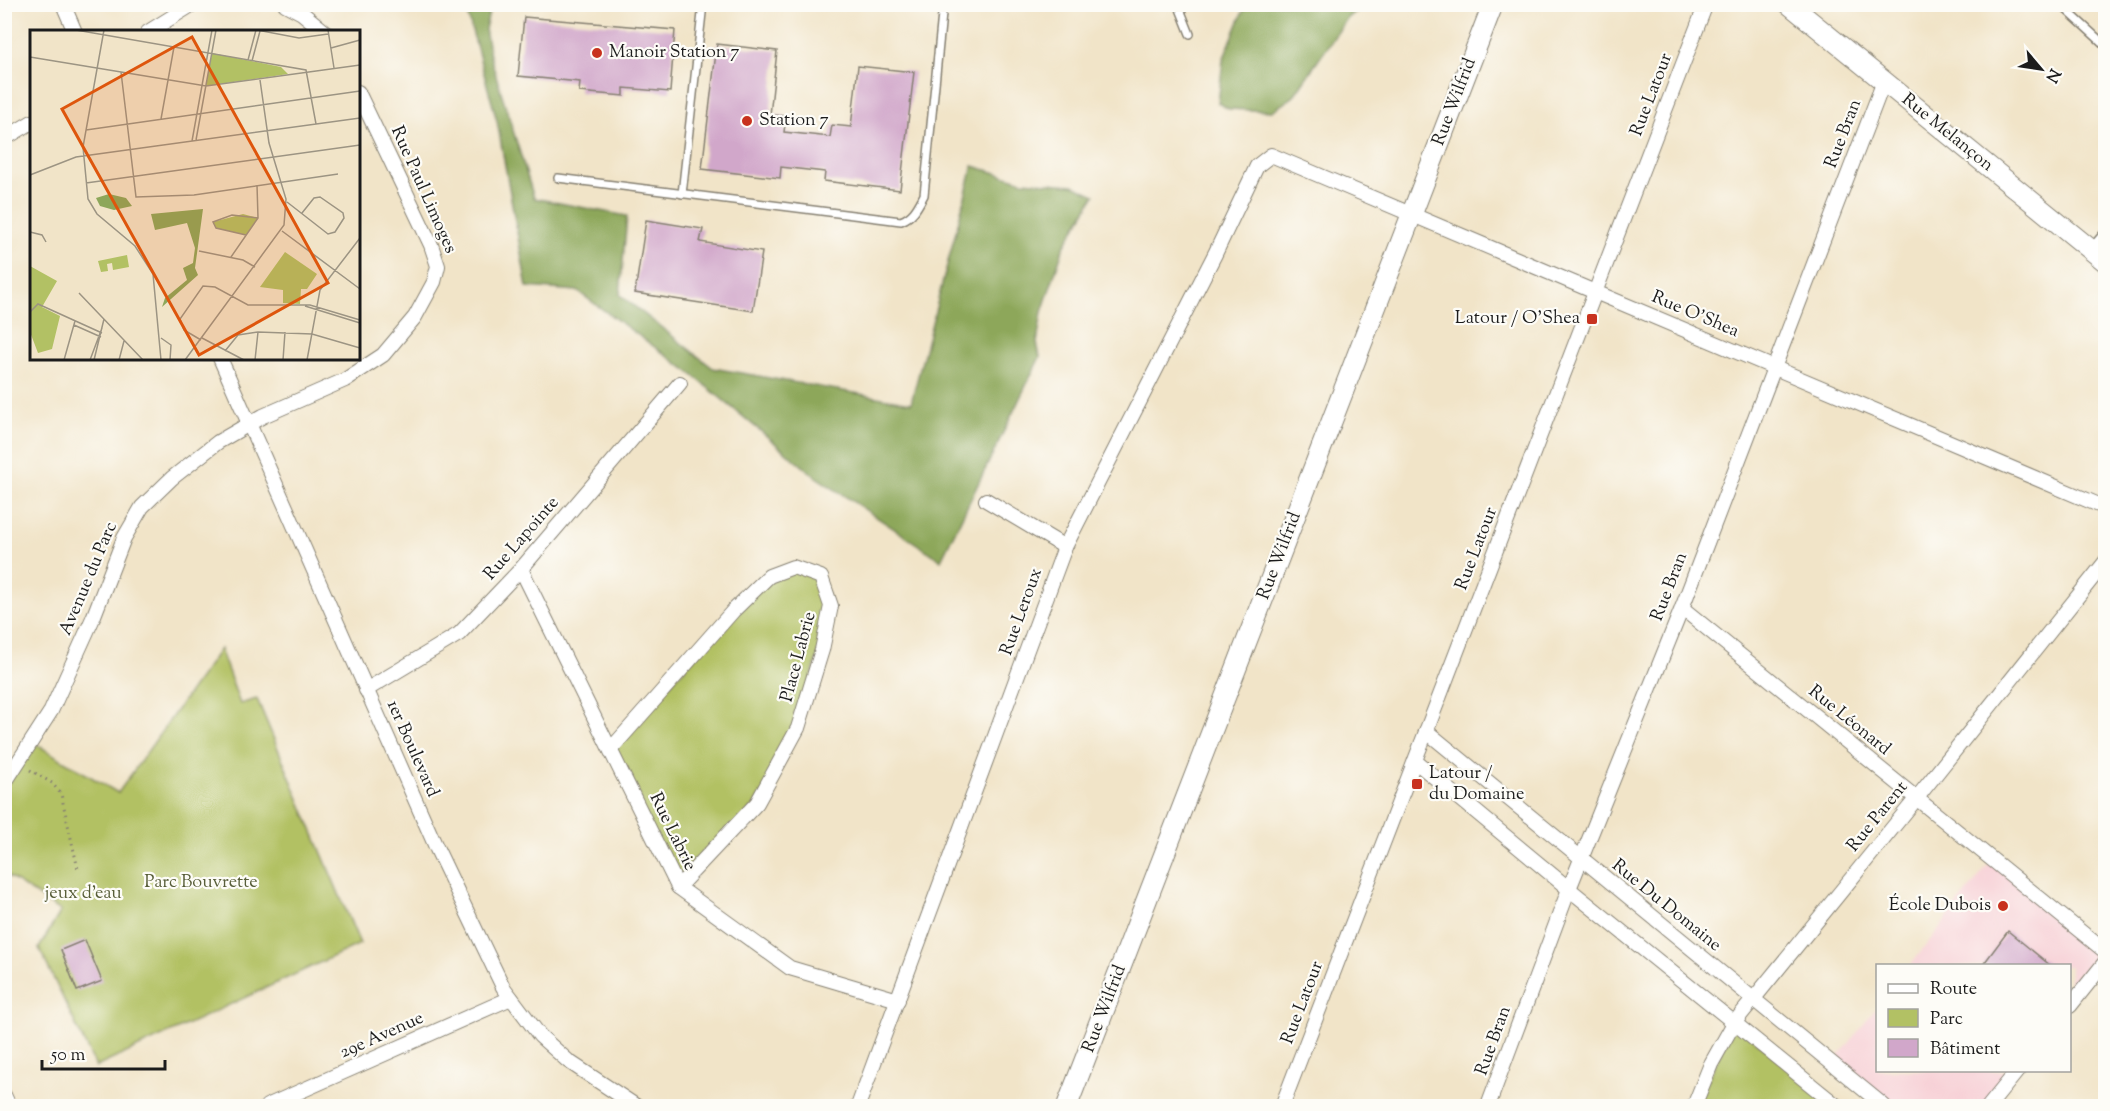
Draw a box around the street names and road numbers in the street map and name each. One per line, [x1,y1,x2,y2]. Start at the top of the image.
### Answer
street label: Rue Latour [1624,49,1680,140]
street label: Rue Wilfrid [1426,54,1484,150]
street label: Rue Melançon [1895,88,1999,179]
street label: Rue Bran [1819,95,1869,172]
street label: Rue Paul Limoges [383,122,463,258]
street label: Rue O'Shea [1647,285,1743,345]
street label: Rue Lapointe [478,491,566,587]
street label: Rue Latour [1449,503,1505,594]
street label: Rue Wilfrid [1251,508,1309,604]
street label: Avenue du Parc [53,518,125,640]
street label: Rue Bran [1645,548,1695,625]
street label: Rue Leroux [994,565,1050,659]
street label: Place Labrie [774,609,824,705]
street label: Rue Léonard [1802,680,1896,762]
street label: 1er Boulevard [379,696,445,802]
street label: Rue Parent [1841,776,1915,858]
street label: Rue Labrie [642,789,702,875]
street label: Rue Du Domaine [1605,854,1727,958]
street label: Rue Latour [1275,957,1331,1048]
street label: Rue Wilfrid [1076,961,1134,1057]
street label: Rue Bran [1469,1002,1519,1079]
street label: 29e Avenue [336,1006,428,1066]

